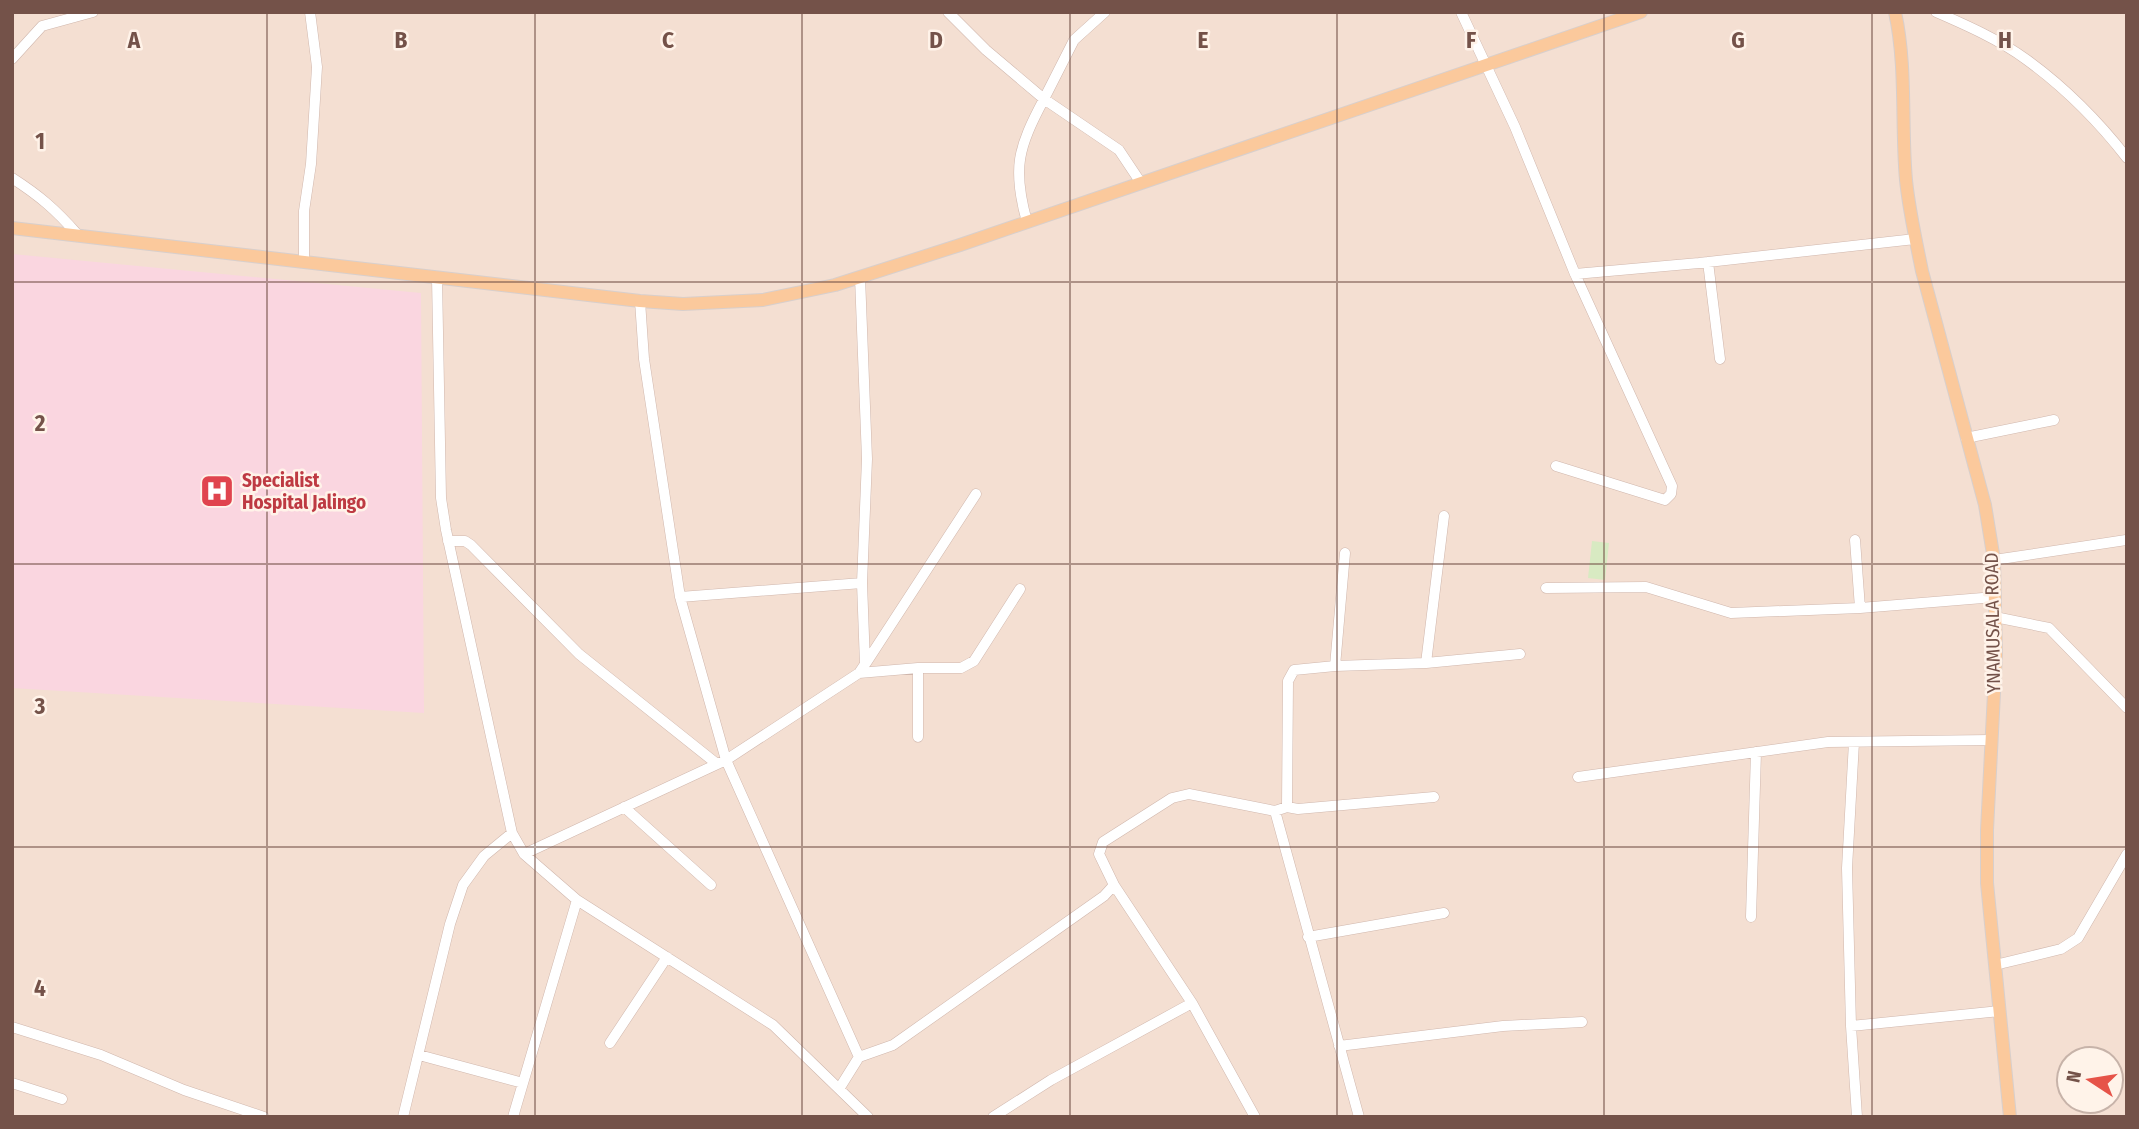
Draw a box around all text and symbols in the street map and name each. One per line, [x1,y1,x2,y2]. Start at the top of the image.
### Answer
text: A [127,26,141,54]
text: B [395,26,408,54]
text: C [662,26,674,54]
text: D [929,26,943,54]
text: E [1198,26,1209,54]
text: F [1466,26,1476,54]
text: G [1731,26,1745,54]
text: H [1998,26,2012,54]
text: 1 [35,127,45,155]
text: 2 [34,409,46,437]
place label: Specialist Hospital Jalingo [242,469,366,514]
hospital icon: Specialist Hospital Jalingo [198,472,236,510]
street label: YNAMUSALA ROAD [1980,552,2005,694]
text: 3 [34,692,46,720]
text: 4 [34,974,46,1002]
north arrow [2055,1045,2125,1115]
text: N [2061,1069,2086,1085]

